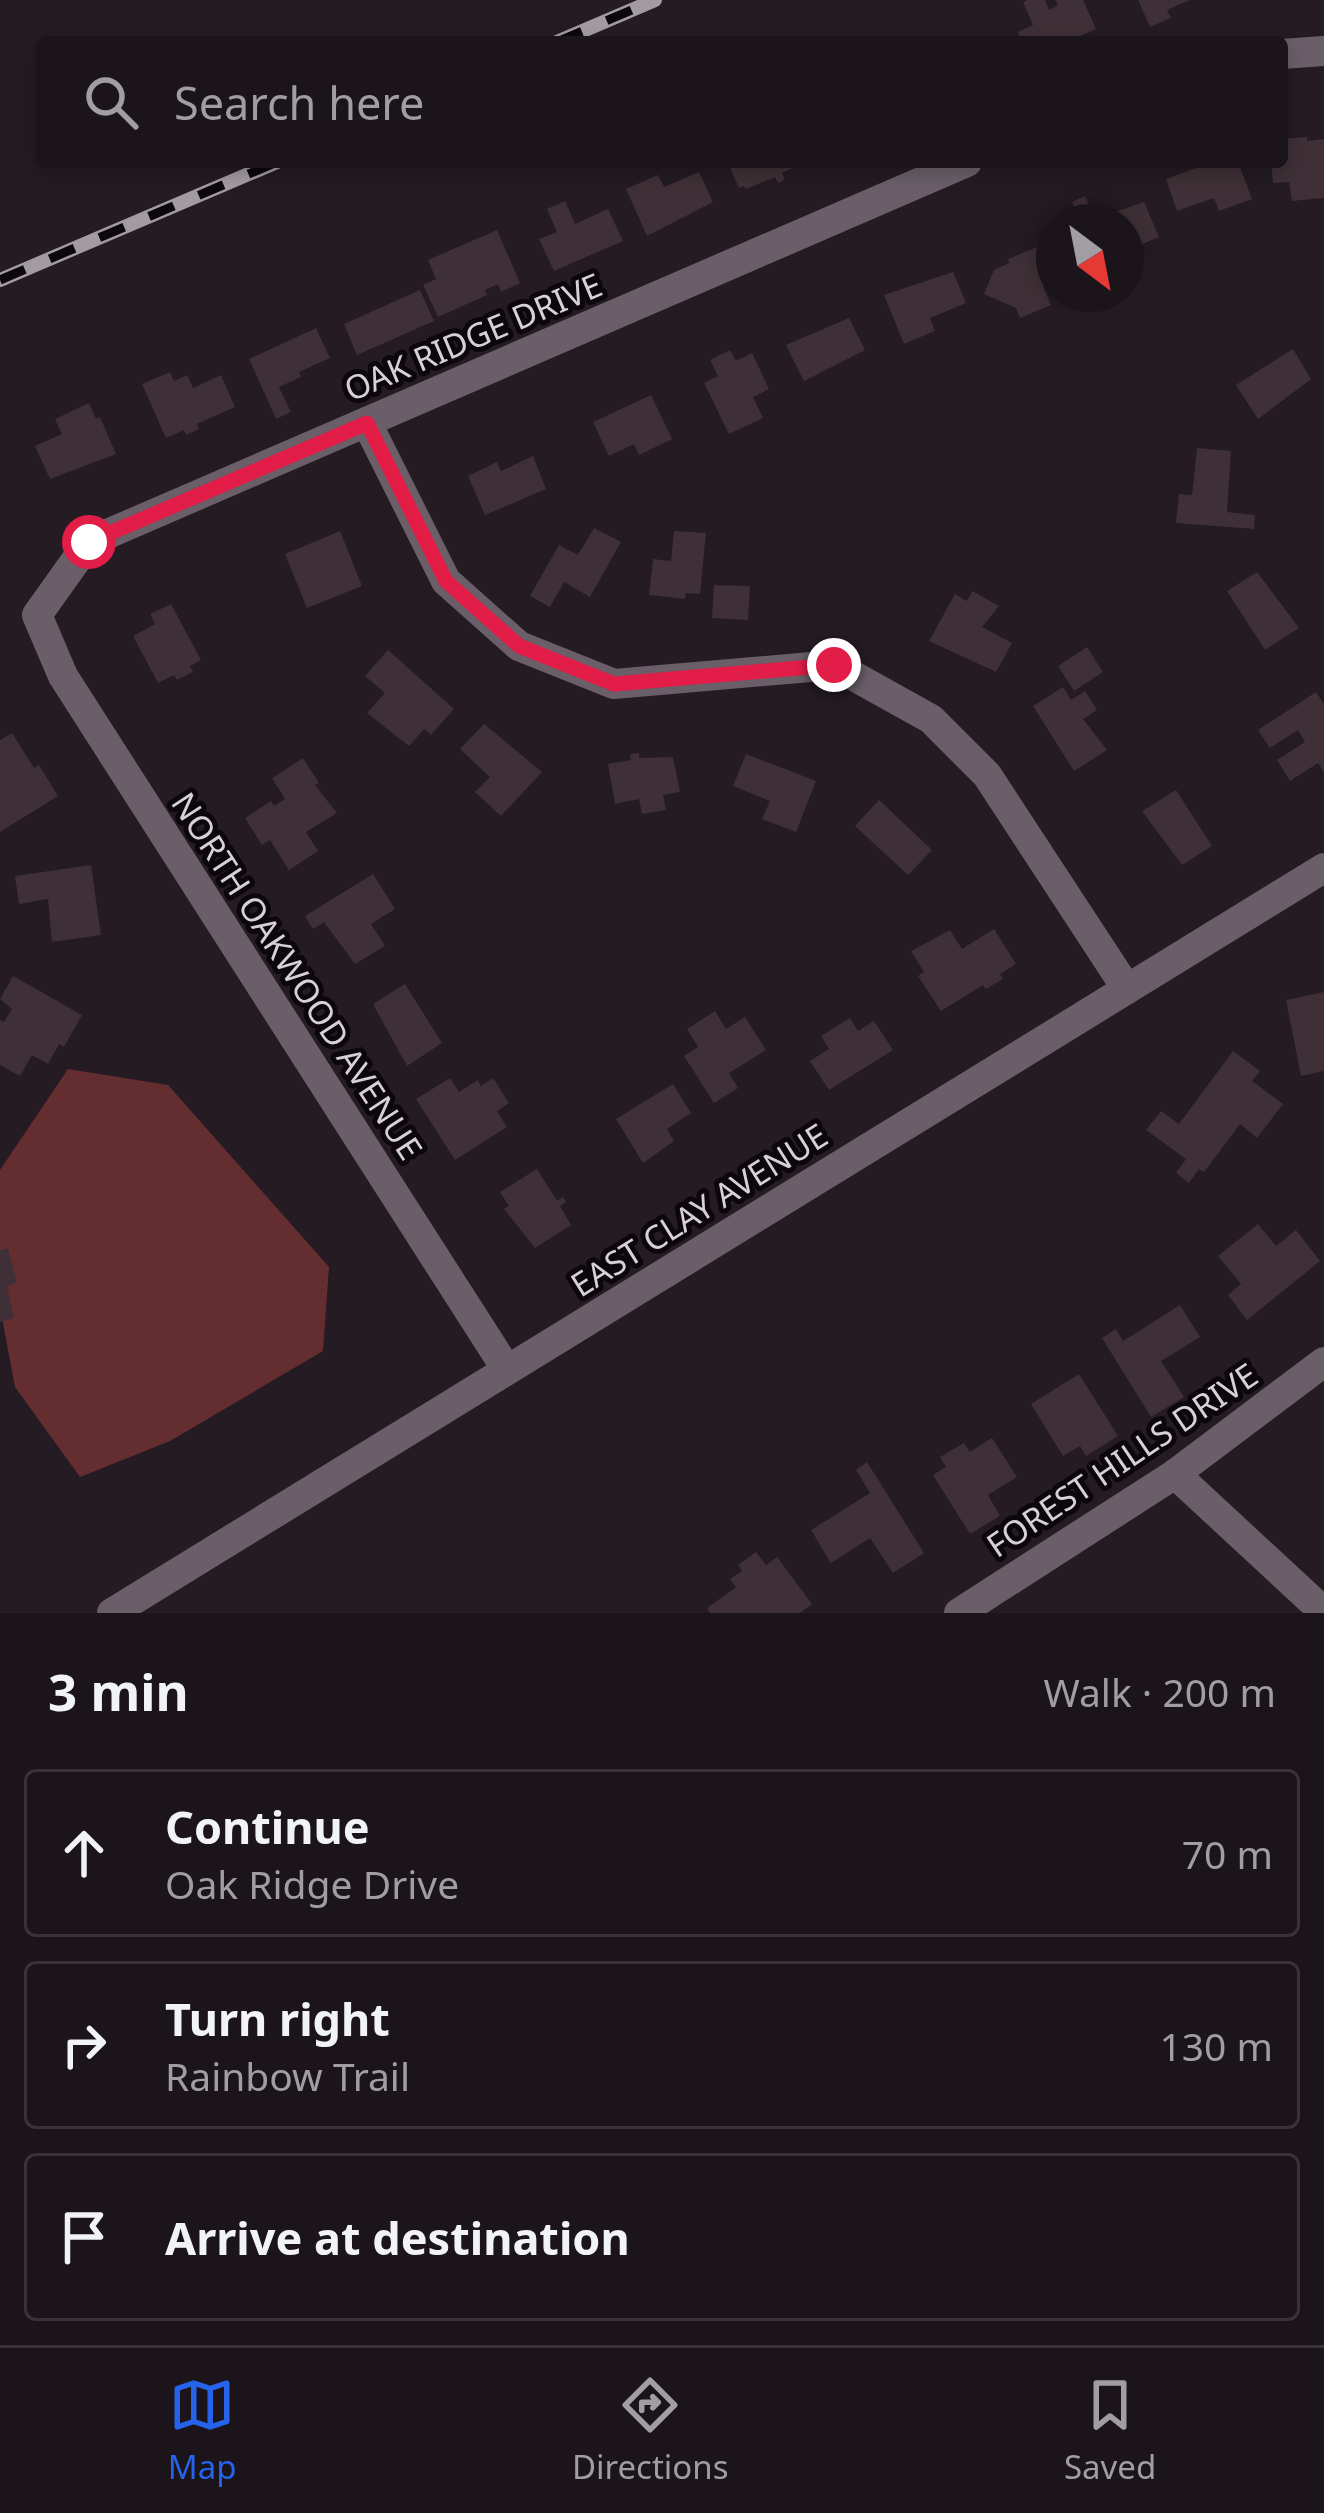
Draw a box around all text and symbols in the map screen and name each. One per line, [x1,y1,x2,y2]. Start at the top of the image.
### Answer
search box [36,36,1288,168]
icon: search [78,69,144,135]
text: Search here [174,72,424,133]
north arrow [1036,204,1144,312]
street label: OAK RIDGE DRIVE [337,262,609,411]
route start [62,515,116,569]
route end [807,638,861,692]
street label: NORTH OAKWOOD AVENUE [162,783,433,1168]
street label: EAST CLAY AVENUE [562,1112,836,1307]
street label: FOREST HILLS DRIVE [977,1352,1266,1567]
text: 3 min [48,1656,189,1726]
text: Walk · 200 m [1043,1665,1276,1718]
text: Continue [165,1796,370,1857]
icon: ahead [51,1820,117,1886]
text: 70 m [1182,1827,1273,1880]
text: Oak Ridge Drive [165,1857,459,1910]
text: Turn right [165,1988,390,2049]
icon: right [51,2012,117,2078]
text: 130 m [1159,2019,1273,2072]
text: Rainbow Trail [165,2049,410,2102]
icon: arrive [51,2204,117,2270]
text: Arrive at destination [165,2207,630,2268]
tab: Map [168,2372,236,2489]
tab: Directions [572,2372,729,2489]
tab: Saved [1064,2372,1156,2489]

